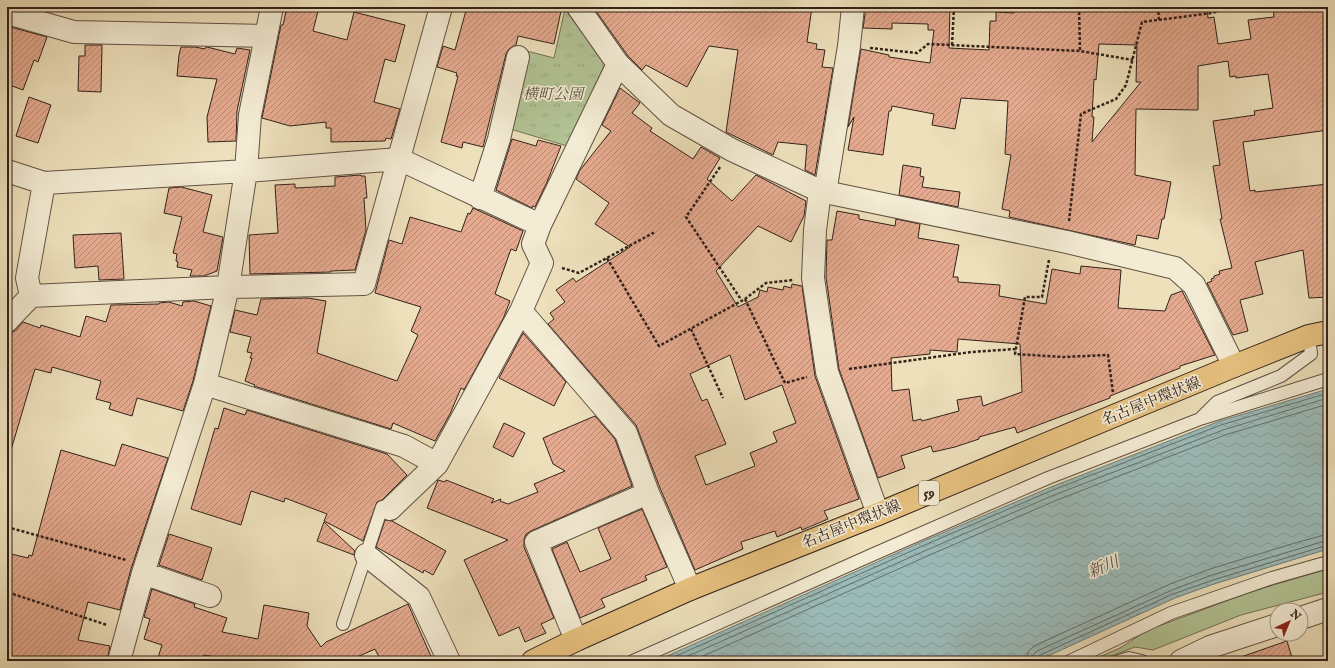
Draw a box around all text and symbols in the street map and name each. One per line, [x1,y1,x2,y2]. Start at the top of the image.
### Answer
park label: 横町公園 [523,85,586,104]
street label: 名古屋中環状線 [1099,373,1203,430]
road number: 59 [919,481,939,505]
street label: 名古屋中環状線 [799,496,903,553]
water label: 新川 [1085,552,1124,583]
north arrow [1269,602,1309,642]
text: N [1286,606,1304,624]

